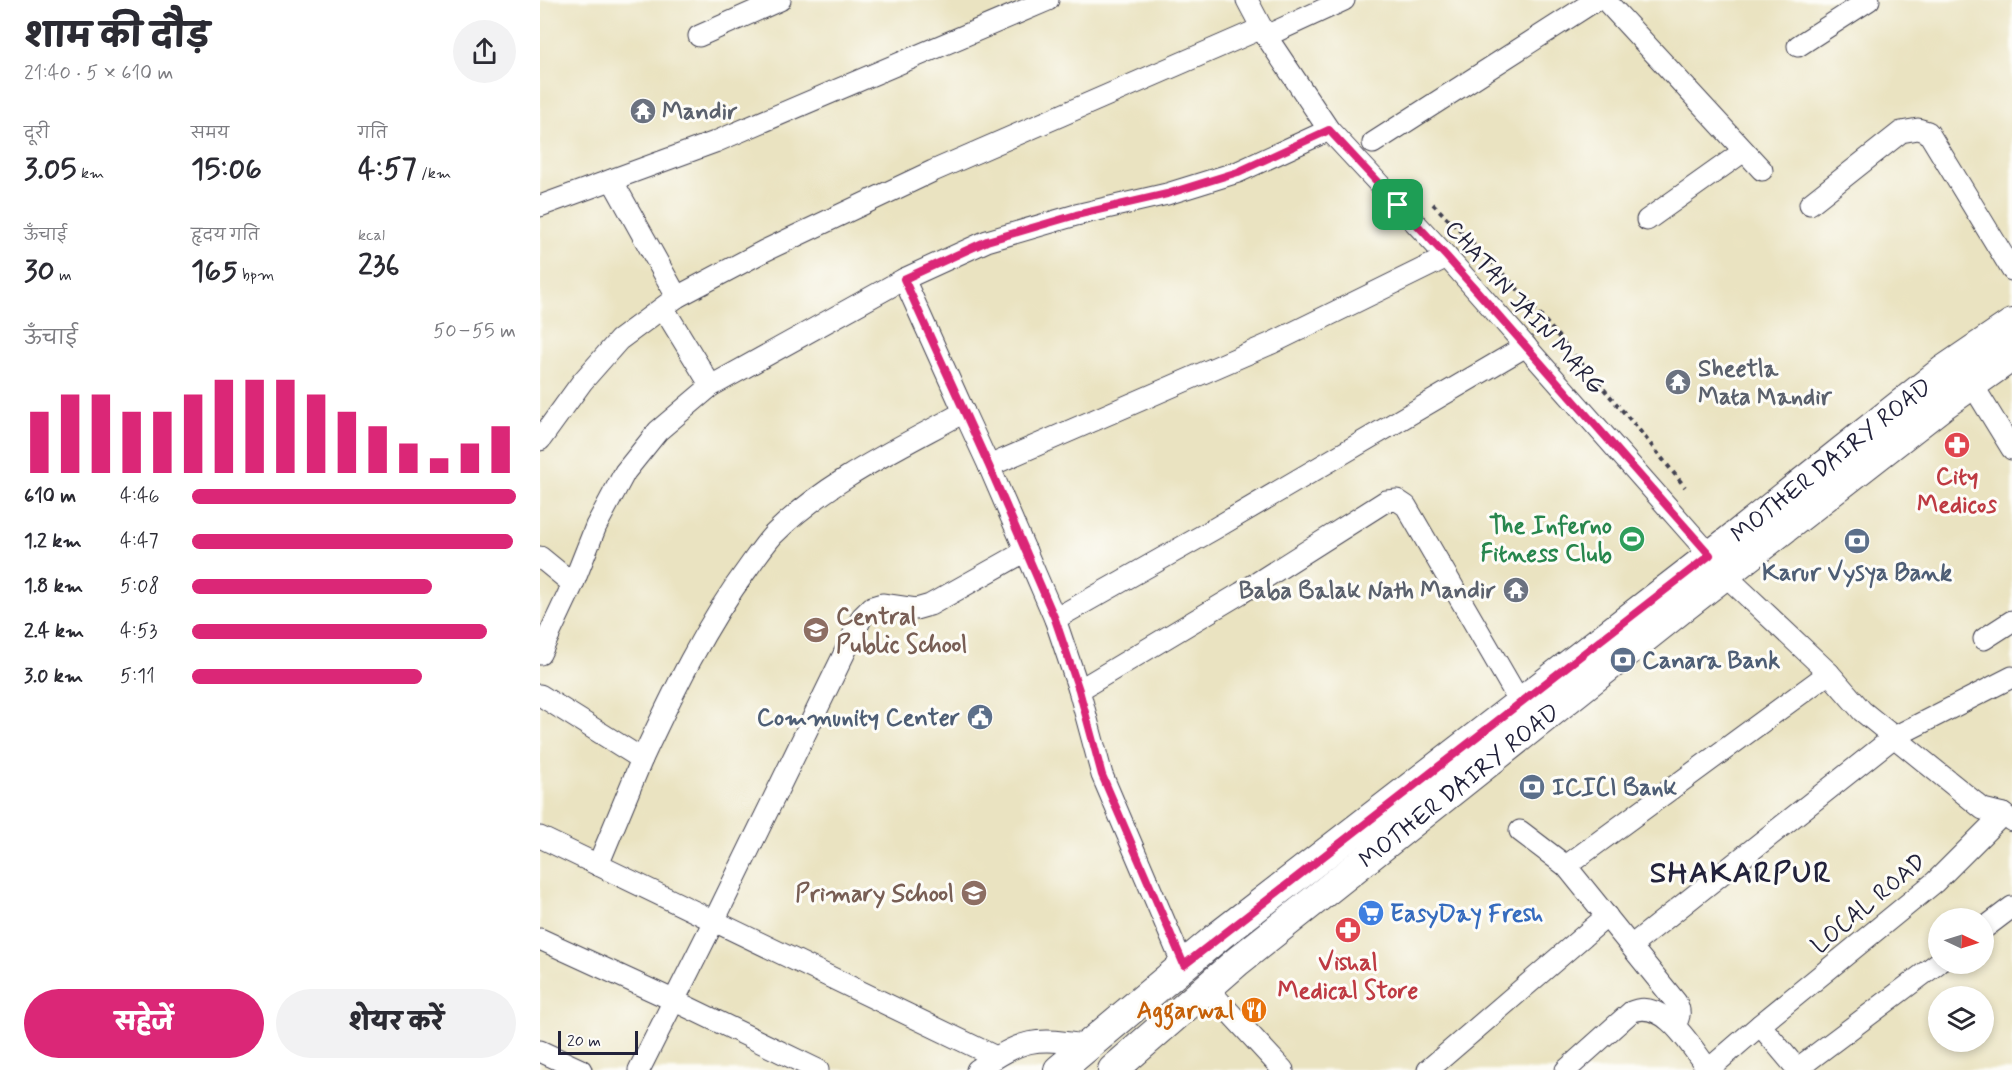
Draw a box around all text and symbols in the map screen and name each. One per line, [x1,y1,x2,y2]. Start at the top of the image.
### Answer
text: शाम की दौड़ [24,15,210,59]
button: share [453,20,516,83]
text: 21:40 · 5 × 610 m [24,60,173,87]
temple icon: Mandir [628,96,658,126]
place label: Mandir [662,97,738,128]
text: दूरी [24,123,49,144]
text: समय [191,123,229,144]
text: गति [358,123,387,144]
text: 3.05 [24,150,77,189]
text: 15:06 [191,150,262,189]
text: 4:57 [358,150,417,189]
text: km [77,163,104,184]
text: /km [417,163,451,184]
pin [1372,179,1423,230]
icon: arrive [1381,188,1414,221]
street label: CHATAN JAIN MARG [1437,214,1611,402]
text: ऊँचाई [24,225,67,246]
text: हृदय गति [191,225,259,246]
text: kcal [358,225,385,246]
text: 236 [358,246,400,285]
text: 30 [24,252,55,291]
text: 165 [191,252,238,291]
text: m [55,265,72,286]
text: bpm [238,265,274,286]
text: 50–55 m [433,318,516,345]
text: ऊँचाई [24,325,78,352]
place label: Sheetla Mata Mandir [1698,354,1833,413]
temple icon: Sheetla Mata Mandir [1663,367,1693,397]
street label: MOTHER DAIRY ROAD [1725,372,1939,551]
pharmacy icon: City Medicos [1942,430,1972,460]
place label: City Medicos [1917,462,1997,521]
text: 610 m [24,483,76,510]
text: 4:46 [120,483,160,510]
place label: The Inferno Fitness Club [1481,511,1612,570]
sports icon: The Inferno Fitness Club [1617,524,1647,554]
bank icon: Karur Vysya Bank [1842,526,1872,556]
text: 1.2 km [24,528,81,555]
text: 4:47 [120,528,159,555]
place label: Karur Vysya Bank [1762,558,1952,589]
text: 1.8 km [24,573,83,600]
text: 5:08 [120,573,159,600]
temple icon: Baba Balak Nath Mandir [1501,575,1531,605]
place label: Baba Balak Nath Mandir [1239,576,1496,607]
place label: Central Public School [836,602,967,661]
school or university icon: Central Public School [801,615,831,645]
text: 2.4 km [24,618,84,645]
text: 4:53 [120,618,157,645]
bank icon: Canara Bank [1608,645,1638,675]
place label: Canara Bank [1642,646,1780,677]
text: 3.0 km [24,663,83,690]
text: 5:11 [120,663,155,690]
street label: MOTHER DAIRY ROAD [1353,697,1567,876]
public building icon: Community Center [965,702,995,732]
place label: Community Center [757,703,960,734]
bank icon: ICICI Bank [1517,772,1547,802]
place label: ICICI Bank [1552,773,1678,804]
street label: LOCAL ROAD [1805,847,1933,961]
district label: SHAKARPUR [1650,854,1832,893]
school or university icon: Primary School [959,878,989,908]
place label: Primary School [795,879,954,910]
supermarket icon: EasyDay Fresh [1356,898,1386,928]
place label: EasyDay Fresh [1390,899,1543,930]
north arrow [1928,908,1994,974]
map controls [1928,908,1994,1052]
pharmacy icon: Vishal Medical Store [1333,915,1363,945]
place label: Vishal Medical Store [1278,948,1419,1007]
button: layers [1928,986,1994,1052]
button: सहेजें [24,989,264,1058]
button: शेयर करें [276,989,516,1058]
restaurant icon: Aggarwal [1239,995,1269,1025]
place label: Aggarwal [1137,996,1234,1030]
scale bar [558,1028,638,1056]
text: 20 m [567,1031,601,1052]

